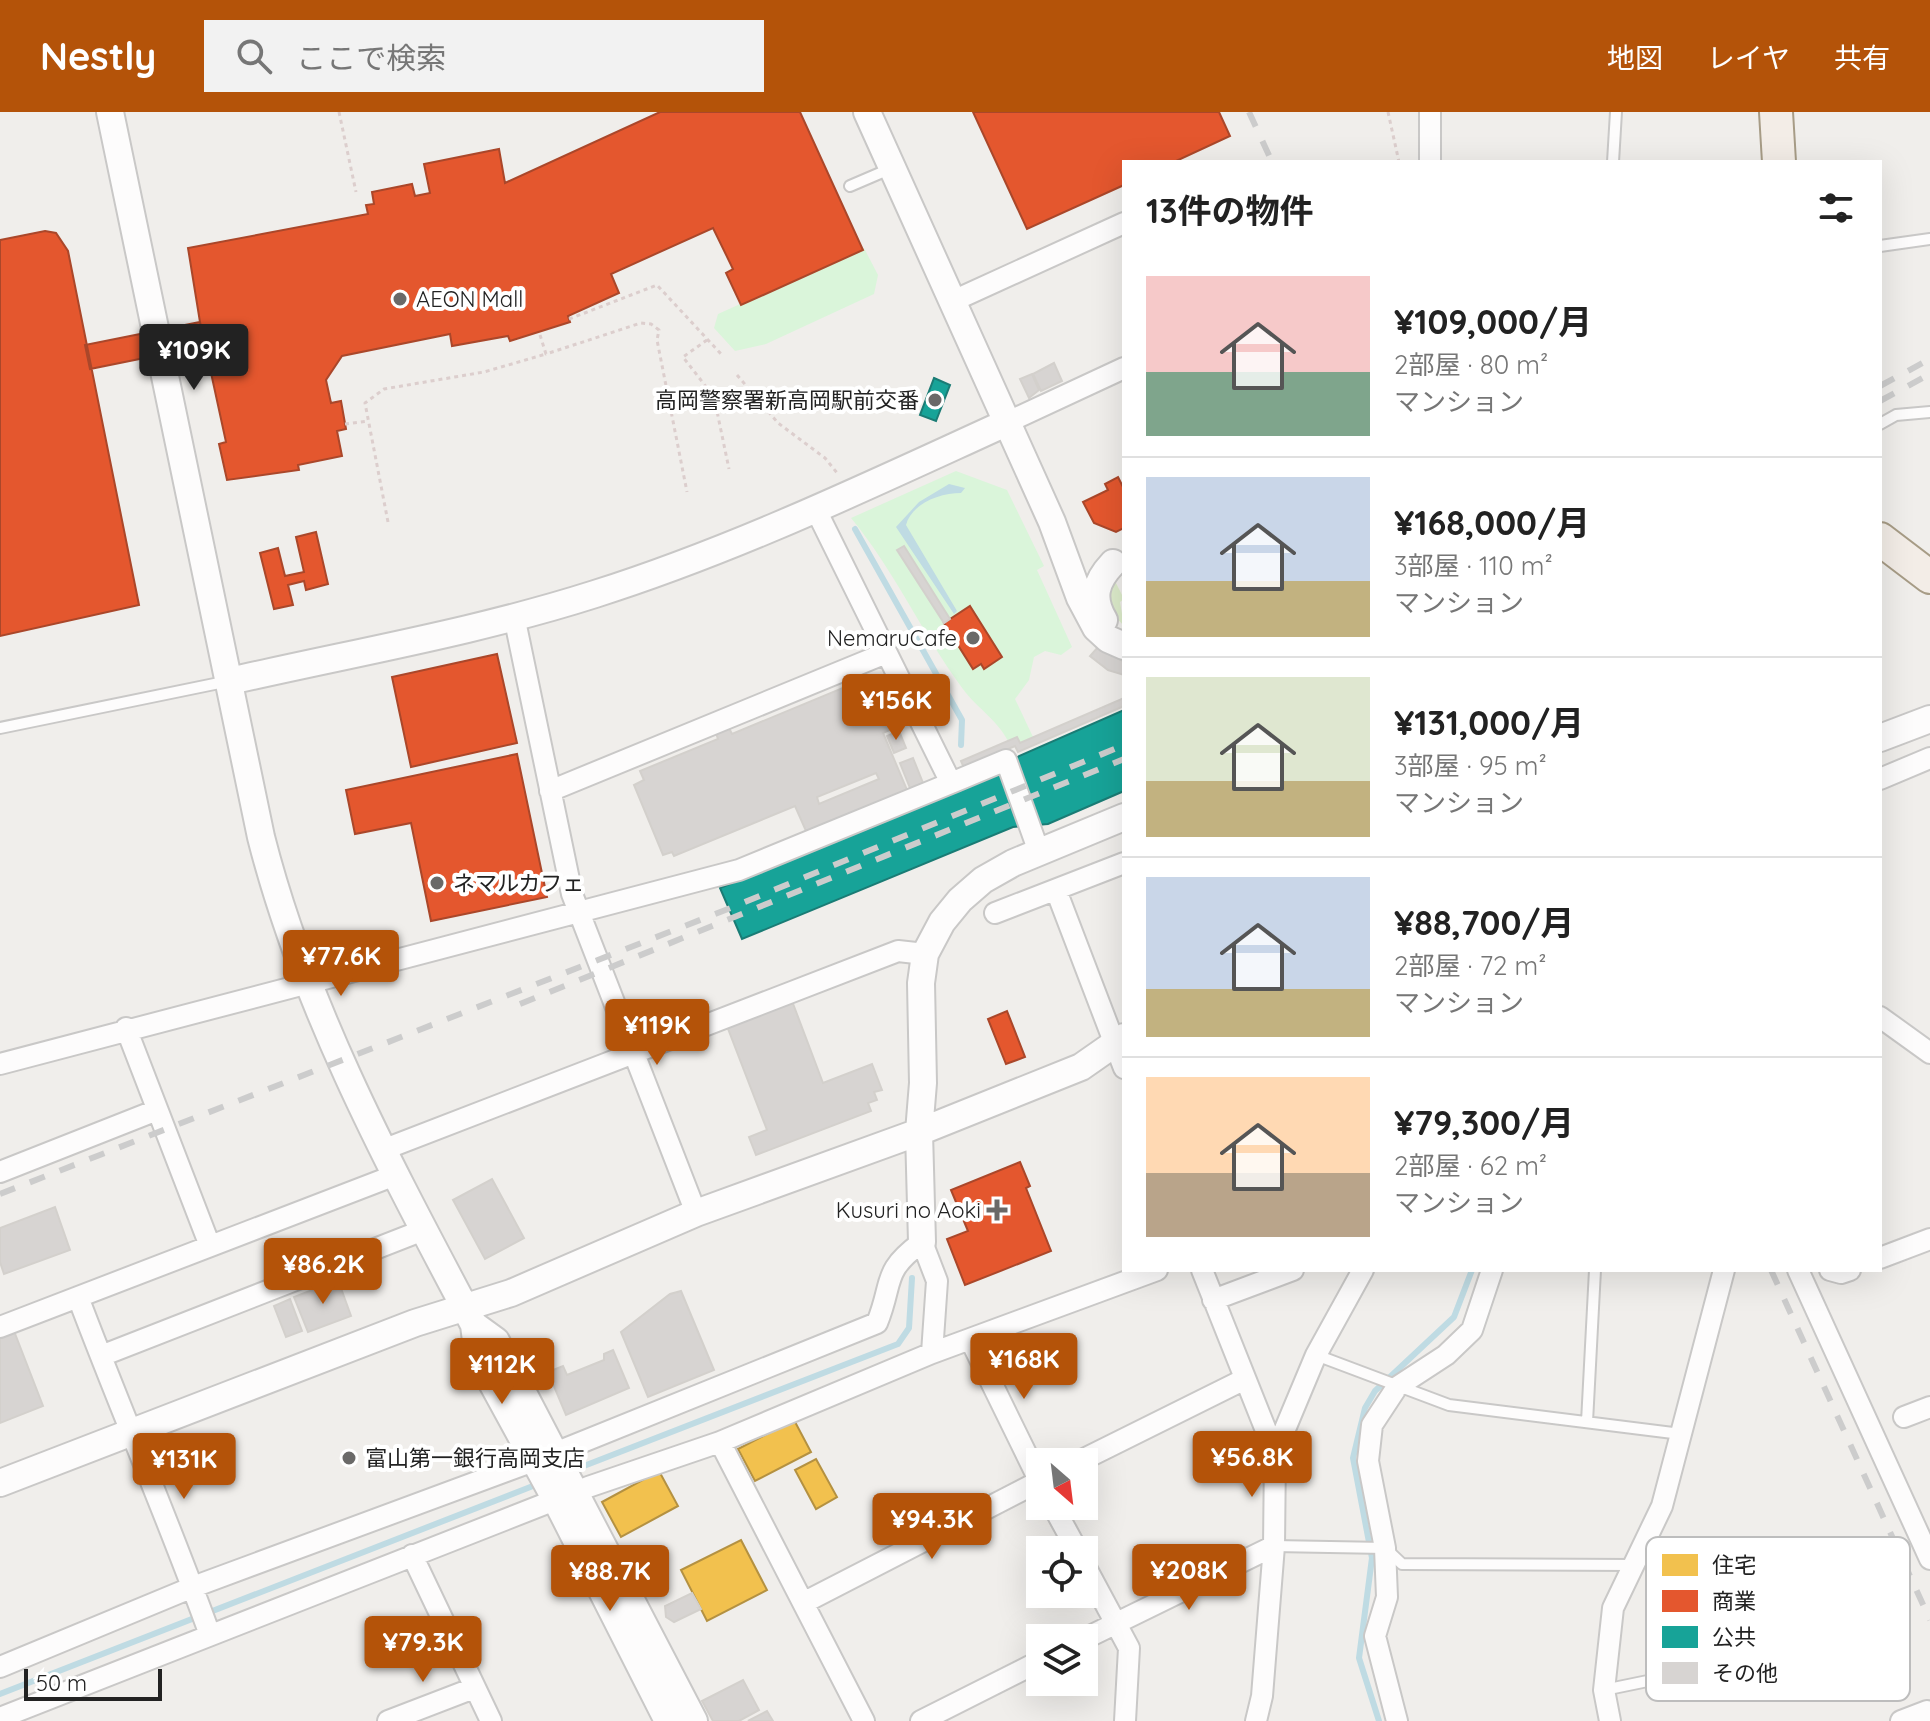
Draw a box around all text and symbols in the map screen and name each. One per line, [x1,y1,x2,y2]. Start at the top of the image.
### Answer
search box [204,20,764,92]
text: Nestly [40,32,156,80]
icon: search [232,34,276,78]
text: ここで検索 [296,39,446,77]
text: 地図 [1607,40,1663,75]
text: レイヤ [1707,40,1790,75]
text: 共有 [1834,40,1890,75]
icon: filters [1814,186,1858,230]
text: 13件の物件 [1146,189,1313,232]
place label: AEON Mall [416,285,523,313]
marker: AEON Mall [391,290,409,308]
text: ¥109,000/月 [1394,300,1592,343]
icon: home [1210,308,1306,404]
pin: ¥109K [138,324,250,392]
text: ¥109K [157,333,231,366]
text: 2部屋 · 80 m² [1394,348,1548,381]
text: マンション [1394,385,1524,418]
place label: 高岡警察署新高岡駅前交番 [655,386,919,414]
marker: 高岡警察署新高岡駅前交番 [926,391,944,409]
text: ¥168,000/月 [1394,501,1590,544]
icon: home [1210,509,1306,605]
text: 3部屋 · 110 m² [1394,549,1553,582]
text: マンション [1394,586,1524,619]
place label: NemaruCafe [827,624,957,652]
marker: NemaruCafe [964,629,982,647]
pin: ¥156K [840,674,952,742]
text: ¥156K [860,683,932,716]
text: ¥131,000/月 [1394,701,1584,744]
icon: home [1210,709,1306,805]
text: 3部屋 · 95 m² [1394,749,1547,782]
text: マンション [1394,786,1524,819]
place label: ネマルカフェ [453,869,584,897]
marker: ネマルカフェ [428,874,446,892]
text: ¥88,700/月 [1394,901,1575,944]
icon: home [1210,909,1306,1005]
pin: ¥77.6K [276,930,406,998]
text: ¥77.6K [301,939,381,972]
text: 2部屋 · 72 m² [1394,949,1546,982]
text: マンション [1394,986,1524,1019]
pin: ¥119K [601,999,713,1067]
text: ¥119K [623,1008,691,1041]
text: ¥79,300/月 [1394,1101,1574,1144]
icon: home [1210,1109,1306,1205]
text: 2部屋 · 62 m² [1394,1149,1547,1182]
text: マンション [1394,1186,1524,1219]
place label: Kusuri no Aoki [836,1196,981,1224]
marker: Kusuri no Aoki [988,1201,1006,1219]
pin: ¥86.2K [258,1238,388,1306]
text: ¥86.2K [282,1247,364,1280]
pin: ¥168K [968,1333,1080,1401]
pin: ¥112K [446,1338,558,1406]
text: ¥168K [988,1342,1060,1375]
text: ¥112K [468,1347,536,1380]
pin: ¥56.8K [1187,1431,1317,1499]
pin: ¥131K [128,1433,240,1501]
text: ¥56.8K [1211,1440,1293,1473]
text: ¥131K [151,1442,217,1475]
place label: 富山第一銀行高岡支店 [365,1444,585,1472]
north arrow [1026,1448,1098,1520]
map controls [1026,1448,1098,1696]
marker: 富山第一銀行高岡支店 [340,1449,358,1467]
pin: ¥94.3K [867,1493,997,1561]
text: ¥94.3K [890,1502,974,1535]
button: locate [1026,1536,1098,1608]
legend [1646,1537,1910,1701]
pin: ¥208K [1133,1544,1245,1612]
pin: ¥88.7K [545,1545,675,1613]
text: 住宅 [1712,1551,1756,1579]
text: ¥208K [1150,1553,1228,1586]
text: ¥88.7K [569,1554,651,1587]
text: 商業 [1712,1587,1756,1615]
pin: ¥79.3K [358,1616,488,1684]
text: 公共 [1712,1623,1756,1651]
button: layers [1026,1624,1098,1696]
text: ¥79.3K [383,1625,463,1658]
text: その他 [1712,1659,1778,1687]
scale bar [24,1665,162,1701]
text: 50 m [36,1669,87,1697]

